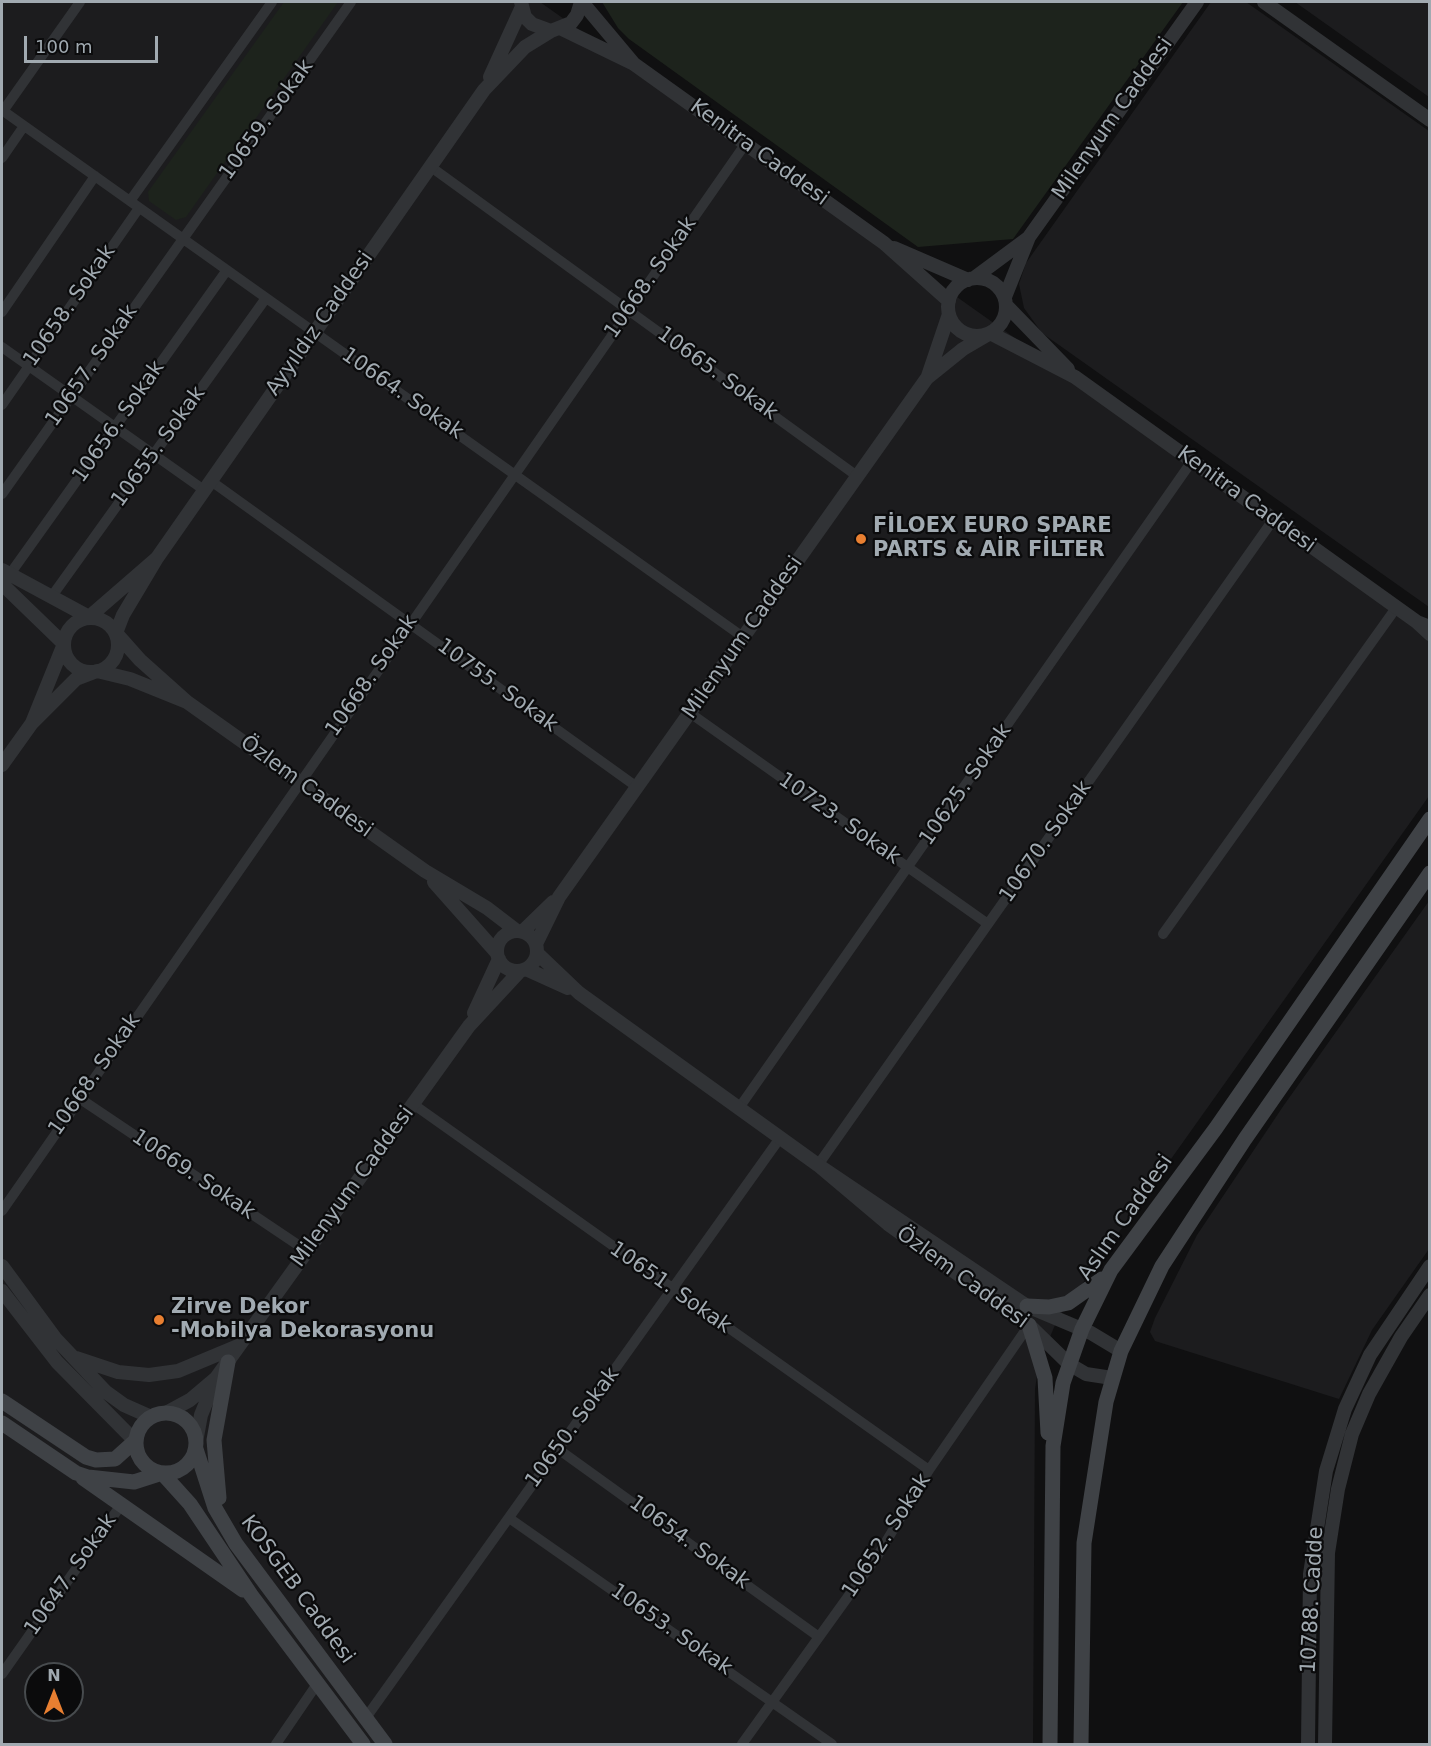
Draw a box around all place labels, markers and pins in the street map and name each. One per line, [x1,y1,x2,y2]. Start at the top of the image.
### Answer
place label: FİLOEX EURO SPARE PARTS & AİR FİLTER [873,514,1112,564]
marker: FİLOEX EURO SPARE PARTS & AİR FİLTER [854,532,868,546]
place label: Zirve Dekor -Mobilya Dekorasyonu [171,1295,434,1345]
marker: Zirve Dekor -Mobilya Dekorasyonu [152,1313,166,1327]

